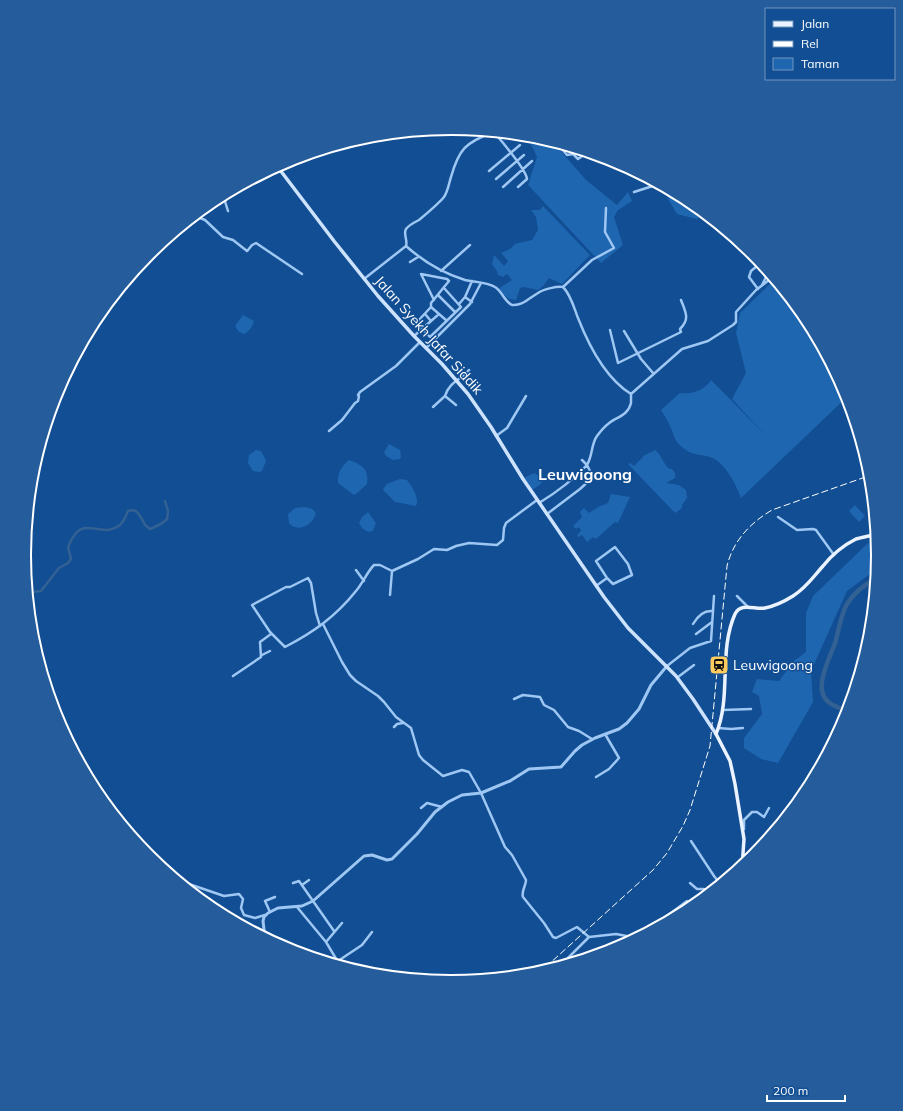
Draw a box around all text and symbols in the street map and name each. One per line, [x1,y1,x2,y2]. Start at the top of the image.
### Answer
legend [765,8,895,80]
text: Jalan [801,16,829,31]
text: Rel [801,36,819,51]
text: Taman [801,56,839,71]
street label: Jalan Syekh Jafar Siddik [371,272,488,399]
district label: Leuwigoong [538,464,632,484]
station icon: Leuwigoong [708,654,730,676]
place label: Leuwigoong [733,656,813,674]
scale bar [767,1077,845,1103]
text: 200 m [773,1083,808,1098]

